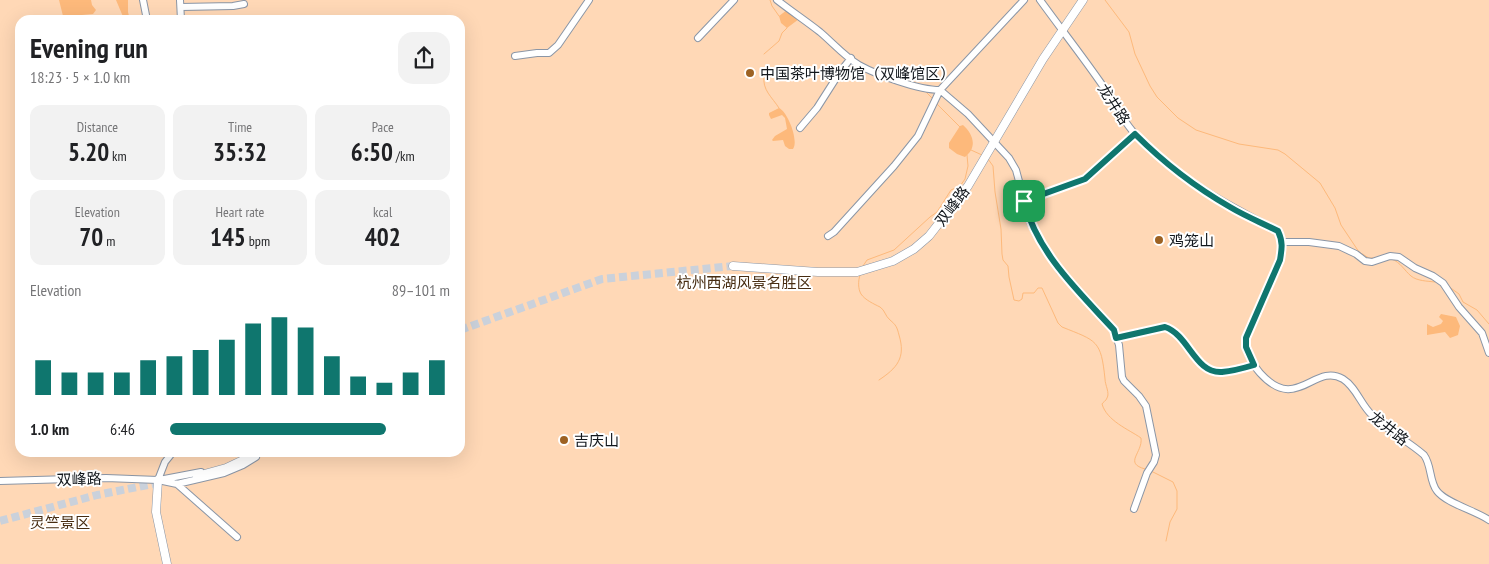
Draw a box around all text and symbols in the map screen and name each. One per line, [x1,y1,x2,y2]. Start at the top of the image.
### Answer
text: Evening run [30,29,148,66]
button: share [398,32,450,84]
place label: 中国茶叶博物馆（双峰馆区） [760,64,955,83]
text: 18:23 · 5 × 1.0 km [30,67,130,87]
marker: 中国茶叶博物馆（双峰馆区） [744,67,756,79]
street label: 龙井路 [1094,80,1134,128]
text: Distance [77,118,118,136]
text: Time [228,118,252,136]
text: Pace [372,118,394,136]
text: 5.20 [68,136,109,168]
text: 35:32 [213,136,267,168]
text: 6:50 [351,136,393,168]
text: km [109,147,127,165]
text: /km [393,147,415,165]
pin [1003,180,1045,222]
street label: 双峰路 [931,182,973,230]
icon: arrive [1010,187,1038,215]
text: Elevation [75,203,120,221]
text: Heart rate [216,203,264,221]
text: kcal [373,203,392,221]
text: 70 [79,221,103,253]
text: 145 [210,221,246,253]
text: 402 [365,221,401,253]
place label: 鸡笼山 [1169,231,1214,250]
text: m [103,232,115,250]
text: bpm [246,232,270,250]
marker: 鸡笼山 [1153,234,1165,246]
park label: 杭州西湖风景名胜区 [676,273,812,292]
text: Elevation [30,280,81,300]
text: 89–101 m [392,280,450,300]
street label: 龙井路 [1365,407,1413,449]
text: 1.0 km [30,419,69,439]
text: 6:46 [110,419,135,439]
place label: 吉庆山 [574,431,619,450]
marker: 吉庆山 [558,434,570,446]
street label: 双峰路 [56,469,102,489]
park label: 灵竺景区 [30,513,90,532]

